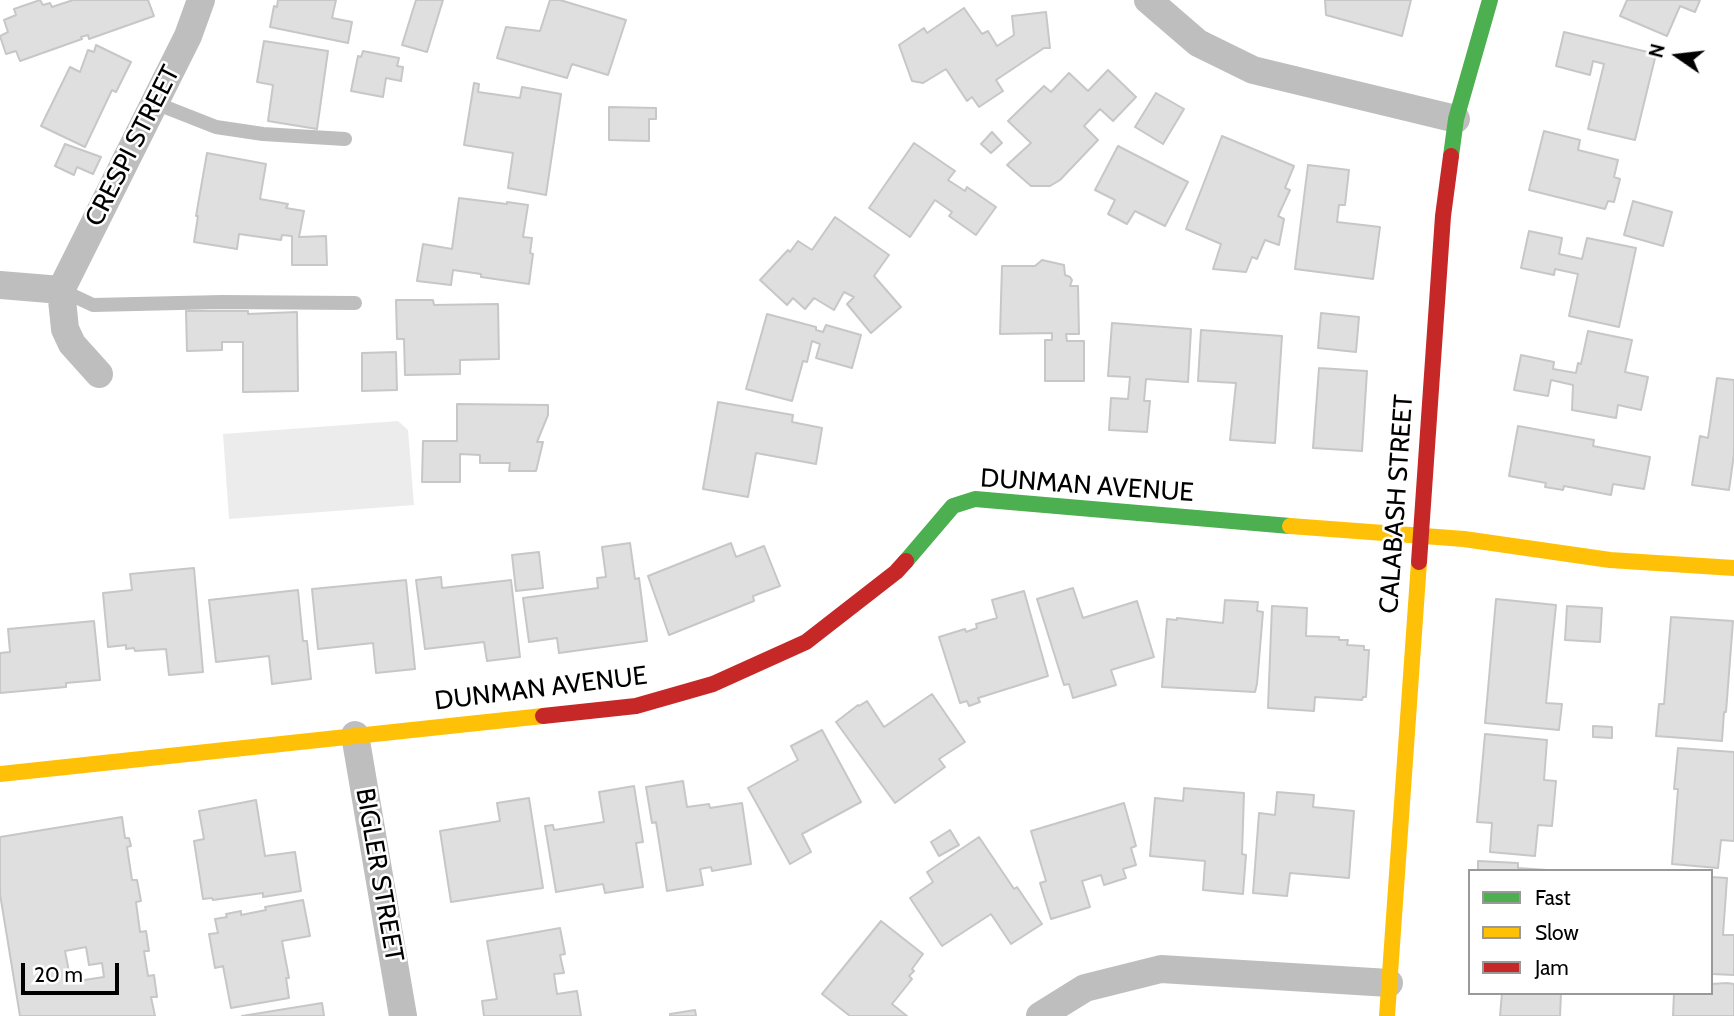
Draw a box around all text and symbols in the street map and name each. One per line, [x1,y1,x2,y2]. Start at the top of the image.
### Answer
north arrow [1643,21,1713,91]
text: N [1644,41,1670,60]
street label: CRESPI STREET [79,61,187,231]
street label: CALABASH STREET [1374,393,1420,615]
street label: DUNMAN AVENUE [979,463,1195,509]
street label: DUNMAN AVENUE [433,660,649,718]
street label: BIGLER STREET [348,786,410,964]
legend [1468,869,1713,995]
text: Fast [1535,885,1571,910]
text: Slow [1535,920,1579,945]
scale bar [24,950,122,994]
text: Jam [1535,955,1569,980]
text: 20 m [34,962,83,987]

